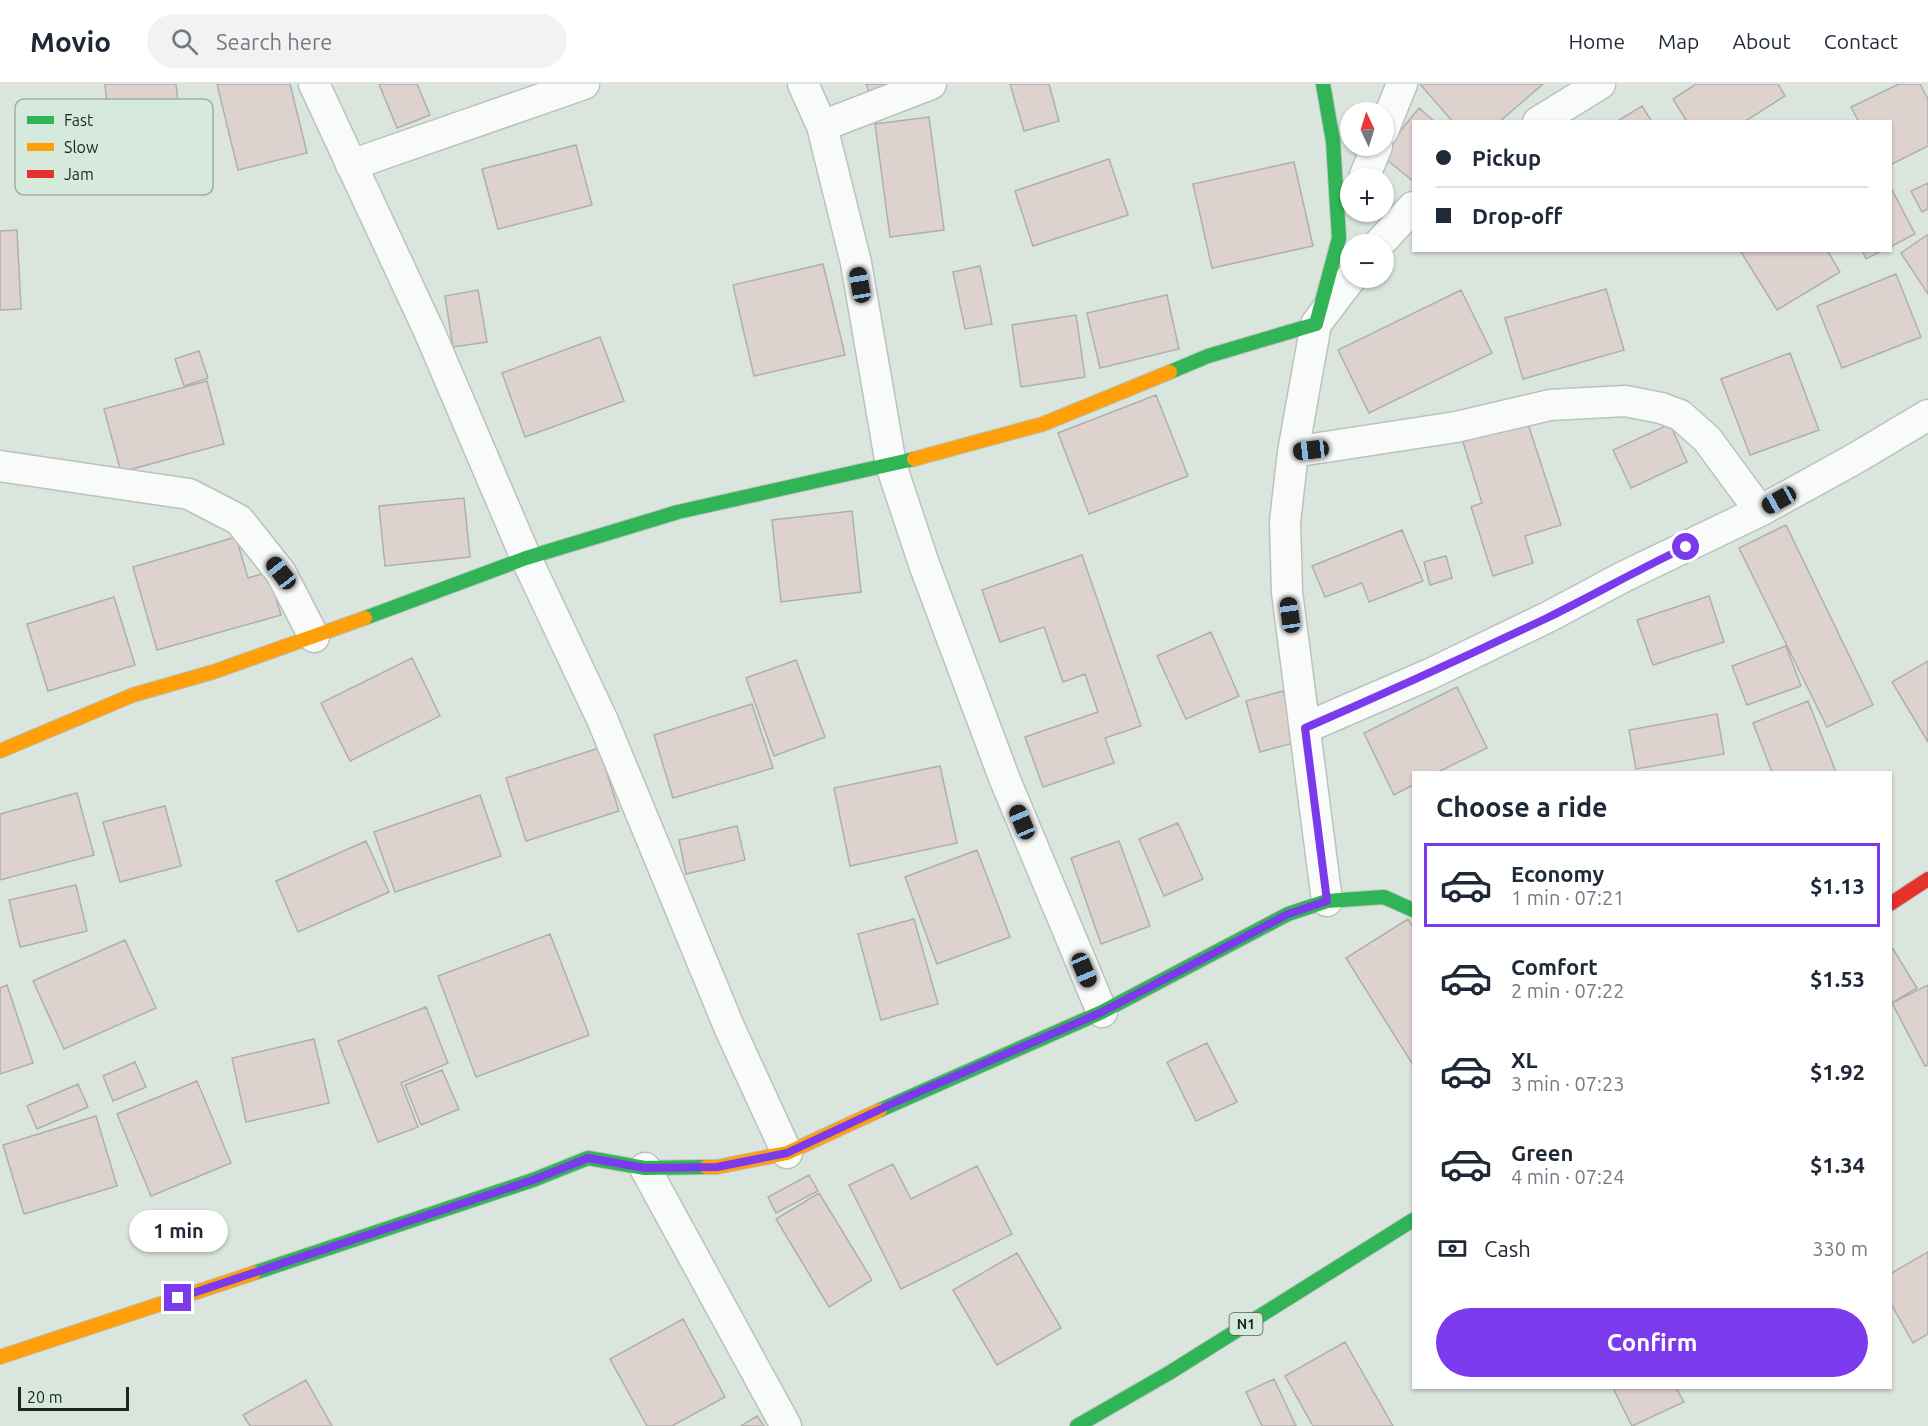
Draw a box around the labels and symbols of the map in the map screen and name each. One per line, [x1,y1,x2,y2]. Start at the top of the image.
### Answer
legend [15,99,213,195]
north arrow [1340,102,1394,156]
text: Fast [64,111,94,129]
text: Slow [64,138,99,156]
text: Jam [64,165,94,183]
car [848,266,872,304]
car [1292,439,1330,461]
car [1759,483,1799,517]
route start [1672,533,1699,560]
car [263,553,299,593]
car [1279,596,1301,634]
car [1007,802,1037,842]
car [1069,950,1099,990]
callout: 1 min [128,1211,228,1253]
route end [164,1284,191,1311]
road number: N1 [1230,1313,1262,1335]
scale bar [18,1384,129,1412]

